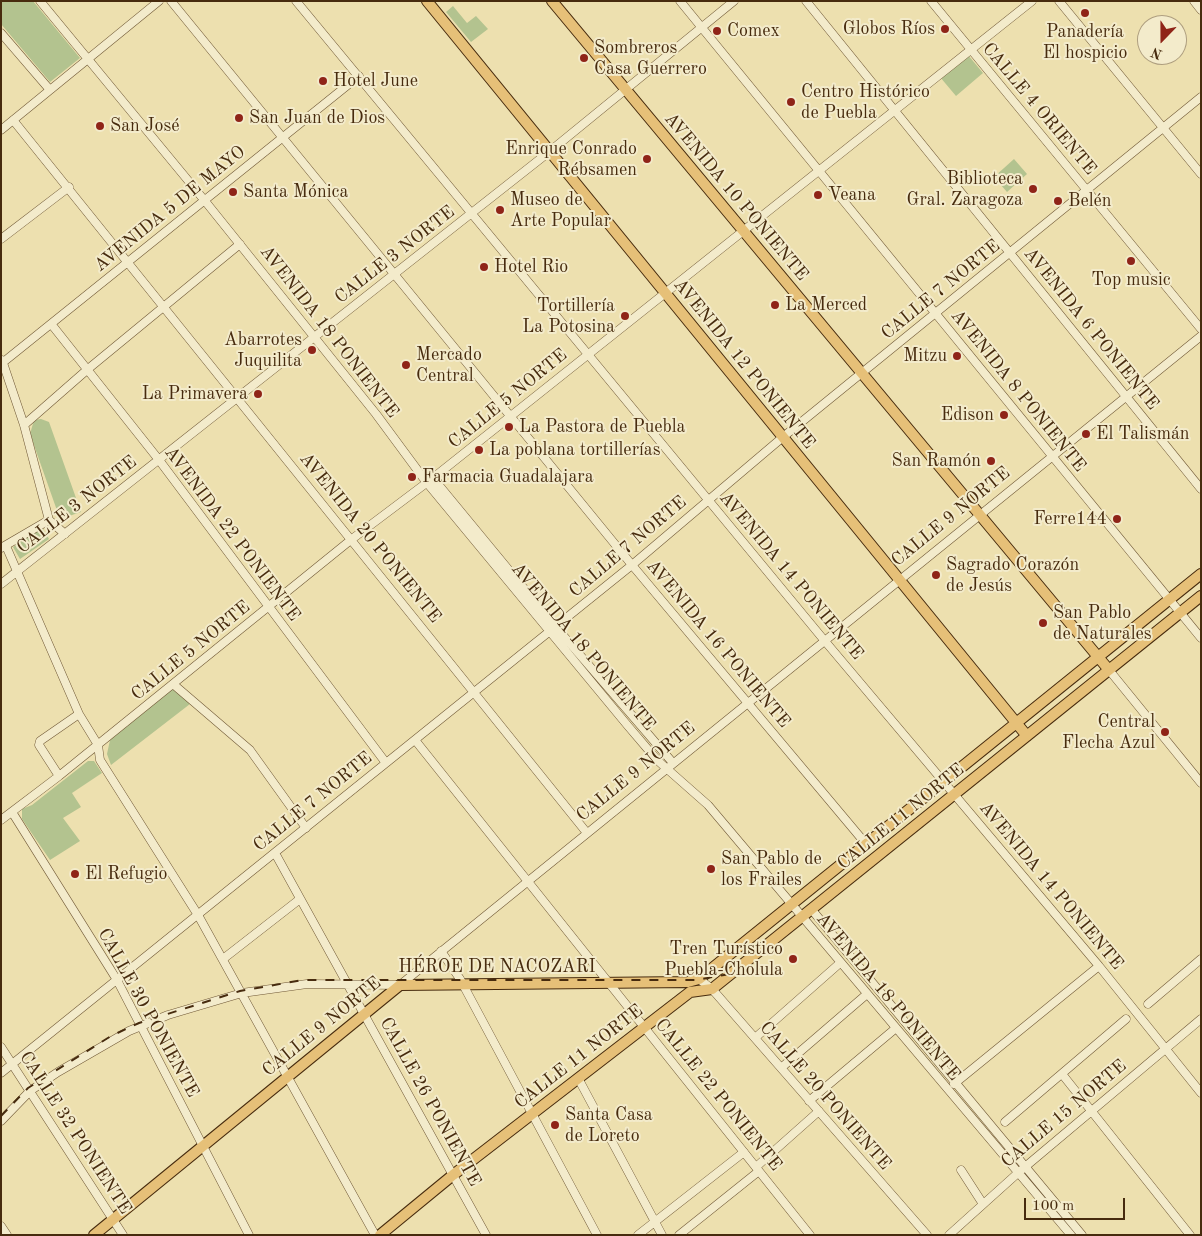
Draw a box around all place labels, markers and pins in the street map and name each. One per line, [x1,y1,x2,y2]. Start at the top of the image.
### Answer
marker: Panadería El hospicio [1079,7,1091,19]
place label: Globos Ríos [843,18,935,40]
place label: Comex [727,20,780,42]
place label: Panadería El hospicio [1043,21,1127,64]
marker: Globos Ríos [939,23,951,35]
marker: Comex [711,25,723,37]
place label: Sombreros Casa Guerrero [594,37,707,80]
marker: Sombreros Casa Guerrero [578,52,590,64]
place label: Hotel June [333,70,418,92]
marker: Hotel June [317,75,329,87]
place label: Centro Histórico de Puebla [801,81,930,124]
marker: Centro Histórico de Puebla [785,96,797,108]
place label: San Juan de Dios [249,107,385,129]
marker: San Juan de Dios [233,112,245,124]
place label: San José [110,115,180,137]
marker: San José [94,120,106,132]
place label: Enrique Conrado Rébsamen [505,138,637,180]
marker: Enrique Conrado Rébsamen [641,153,653,165]
place label: Biblioteca Gral. Zaragoza [906,168,1023,210]
place label: Santa Mónica [243,181,348,203]
marker: Biblioteca Gral. Zaragoza [1027,183,1039,195]
place label: Veana [828,184,876,206]
marker: Santa Mónica [227,186,239,198]
place label: Museo de Arte Popular [510,189,611,232]
marker: Veana [812,189,824,201]
place label: Belén [1068,190,1112,212]
marker: Belén [1052,195,1064,207]
marker: Museo de Arte Popular [494,204,506,216]
marker: Top music [1125,255,1137,267]
place label: Hotel Rio [494,256,568,278]
marker: Hotel Rio [478,261,490,273]
place label: Top music [1091,269,1171,291]
place label: La Merced [785,294,867,316]
place label: Tortillería La Potosina [522,295,615,338]
marker: La Merced [769,299,781,311]
marker: Tortillería La Potosina [619,310,631,322]
place label: Abarrotes Juquilita [224,329,302,372]
marker: Abarrotes Juquilita [306,344,318,356]
place label: Mercado Central [416,344,482,386]
place label: Mitzu [903,345,947,367]
marker: Mitzu [951,350,963,362]
marker: Mercado Central [400,359,412,371]
place label: La Primavera [142,383,248,405]
marker: La Primavera [252,388,264,400]
place label: Edison [941,404,994,426]
marker: Edison [998,409,1010,421]
place label: La Pastora de Puebla [519,416,685,438]
marker: La Pastora de Puebla [503,421,515,433]
place label: El Talismán [1096,423,1190,445]
marker: El Talismán [1080,428,1092,440]
place label: La poblana tortillerías [489,439,661,461]
marker: La poblana tortillerías [473,444,485,456]
place label: San Ramón [891,450,981,472]
marker: San Ramón [985,455,997,467]
place label: Farmacia Guadalajara [422,466,594,488]
marker: Farmacia Guadalajara [406,471,418,483]
place label: Ferre144 [1033,508,1107,530]
marker: Ferre144 [1111,513,1123,525]
place label: Sagrado Corazón de Jesús [946,554,1079,596]
marker: Sagrado Corazón de Jesús [930,569,942,581]
place label: San Pablo de Naturales [1053,602,1152,644]
marker: San Pablo de Naturales [1037,617,1049,629]
place label: Central Flecha Azul [1062,711,1155,754]
marker: Central Flecha Azul [1159,726,1171,738]
place label: San Pablo de los Frailes [721,848,822,891]
place label: El Refugio [85,863,168,885]
marker: San Pablo de los Frailes [705,863,717,875]
marker: El Refugio [69,868,81,880]
place label: Tren Turístico Puebla-Cholula [664,938,783,981]
marker: Tren Turístico Puebla-Cholula [787,953,799,965]
place label: Santa Casa de Loreto [565,1104,653,1146]
marker: Santa Casa de Loreto [549,1119,561,1131]

